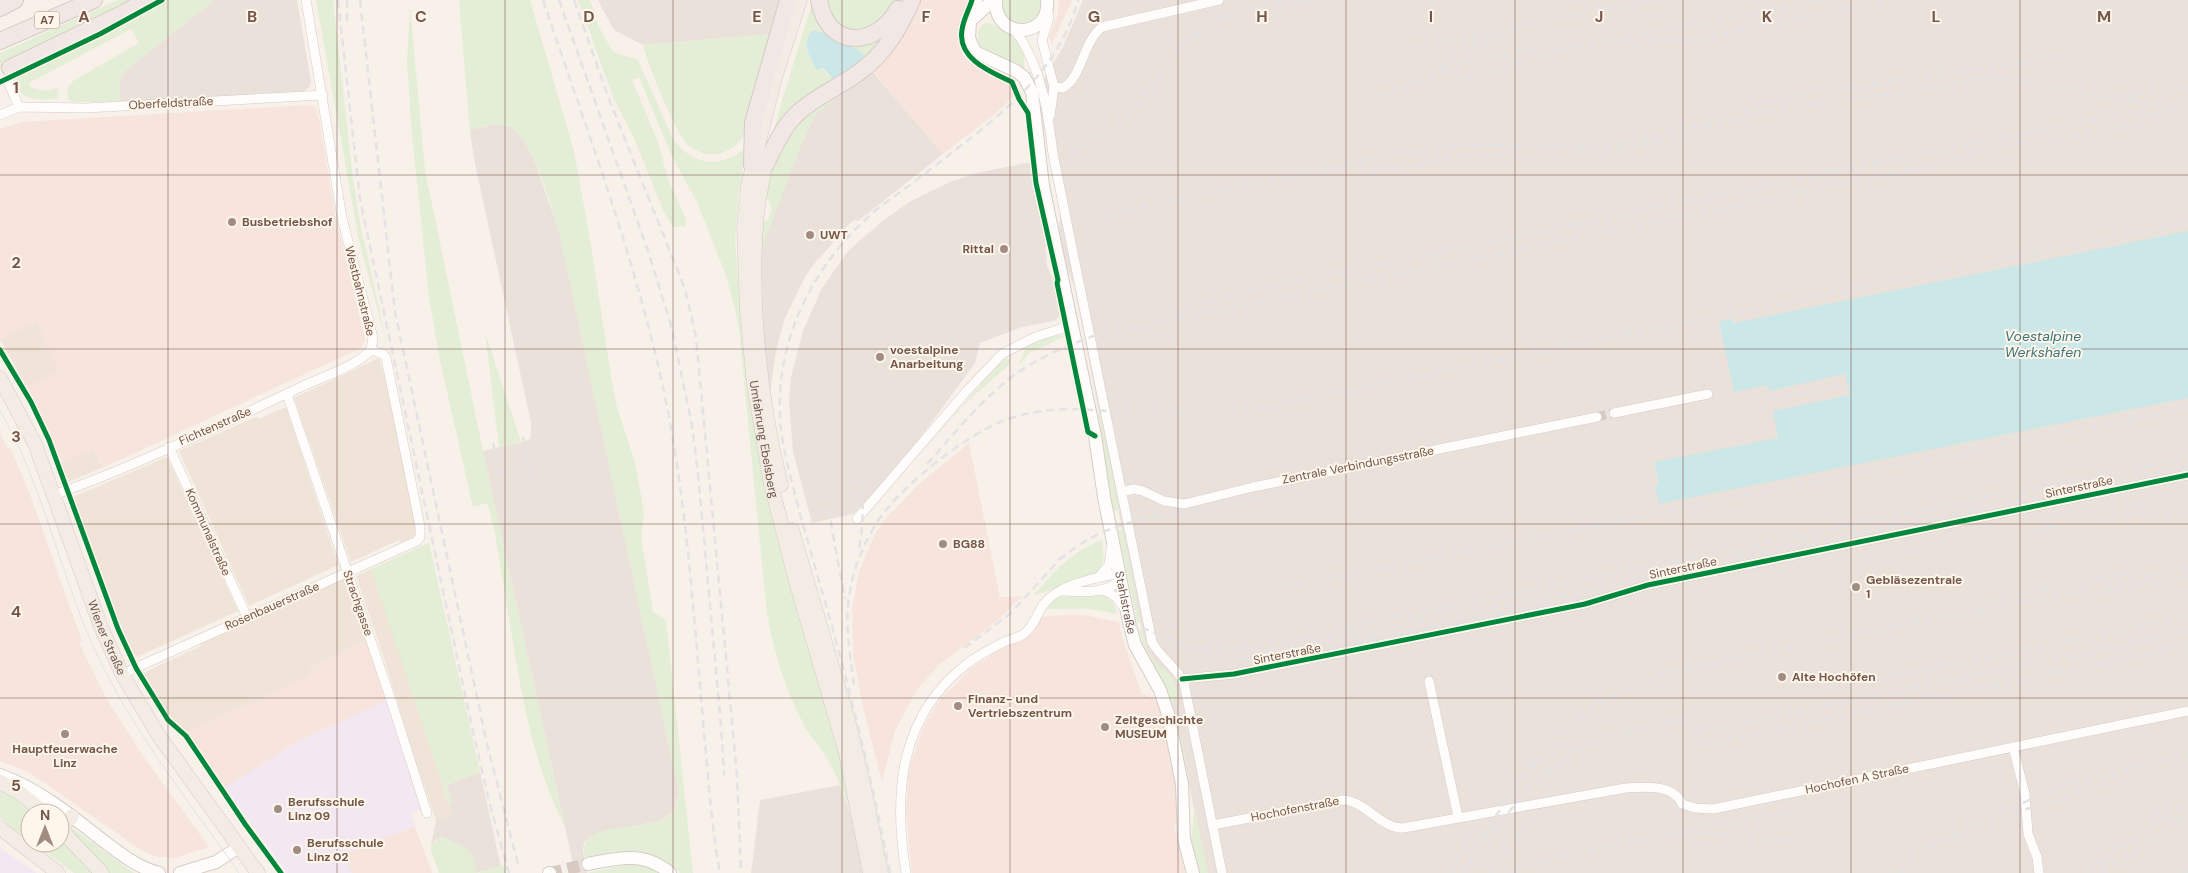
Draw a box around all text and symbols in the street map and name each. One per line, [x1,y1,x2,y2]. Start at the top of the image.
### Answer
text: A [78,6,90,27]
text: B [247,6,257,27]
text: C [415,6,427,27]
text: D [583,6,595,27]
text: E [752,6,762,27]
text: F [922,6,931,27]
text: G [1088,6,1100,27]
text: H [1256,6,1268,27]
text: I [1429,6,1433,27]
text: J [1595,6,1603,27]
text: K [1762,6,1773,27]
text: L [1932,6,1941,27]
text: M [2097,6,2111,27]
road number: A7 [34,12,60,28]
text: 1 [13,77,19,98]
street label: Oberfeldstraße [128,93,214,113]
place label: Busbetriebshof [242,214,332,230]
marker: Busbetriebshof [226,216,238,228]
place label: UWT [820,227,848,243]
marker: UWT [804,229,816,241]
place label: Rittal [963,241,994,257]
marker: Rittal [998,243,1010,255]
street label: Westbahnstraße [341,244,379,338]
text: 2 [11,252,21,273]
water label: Voestalpine Werkshafen [2005,327,2081,361]
place label: voestalpine Anarbeitung [890,342,963,372]
marker: voestalpine Anarbeitung [874,351,886,363]
street label: Umfahrung Ebelsberg [746,379,782,500]
street label: Fichtenstraße [176,403,254,449]
text: 3 [11,426,21,447]
street label: Zentrale Verbindungsstraße [1281,442,1435,488]
street label: Sinterstraße [2044,472,2114,502]
street label: Kommunalstraße [182,486,235,578]
place label: BG88 [953,536,985,552]
marker: BG88 [937,538,949,550]
street label: Sinterstraße [1648,553,1718,583]
street label: Strachgasse [339,568,377,638]
street label: Stahlstraße [1111,570,1140,636]
place label: Gebläsezentrale 1 [1866,572,1962,602]
street label: Rosenbauerstraße [222,578,322,634]
marker: Gebläsezentrale 1 [1850,581,1862,593]
street label: Wiener Straße [84,598,129,678]
text: 4 [11,601,21,622]
street label: Sinterstraße [1252,640,1322,668]
place label: Alte Hochöfen [1792,669,1876,685]
marker: Alte Hochöfen [1776,671,1788,683]
place label: Finanz- und Vertriebszentrum [968,691,1072,721]
marker: Finanz- und Vertriebszentrum [952,700,964,712]
place label: Zeitgeschichte MUSEUM [1115,712,1203,742]
marker: Zeitgeschichte MUSEUM [1099,721,1111,733]
marker: Hauptfeuerwache Linz [59,728,71,740]
place label: Hauptfeuerwache Linz [12,741,118,771]
street label: Hochofen A Straße [1804,760,1910,798]
text: 5 [11,775,21,796]
street label: Hochofenstraße [1249,793,1341,825]
place label: Berufsschule Linz 09 [288,794,365,824]
north arrow [20,803,70,853]
marker: Berufsschule Linz 09 [272,803,284,815]
text: N [40,806,50,824]
place label: Berufsschule Linz 02 [307,835,384,865]
marker: Berufsschule Linz 02 [291,844,303,856]

